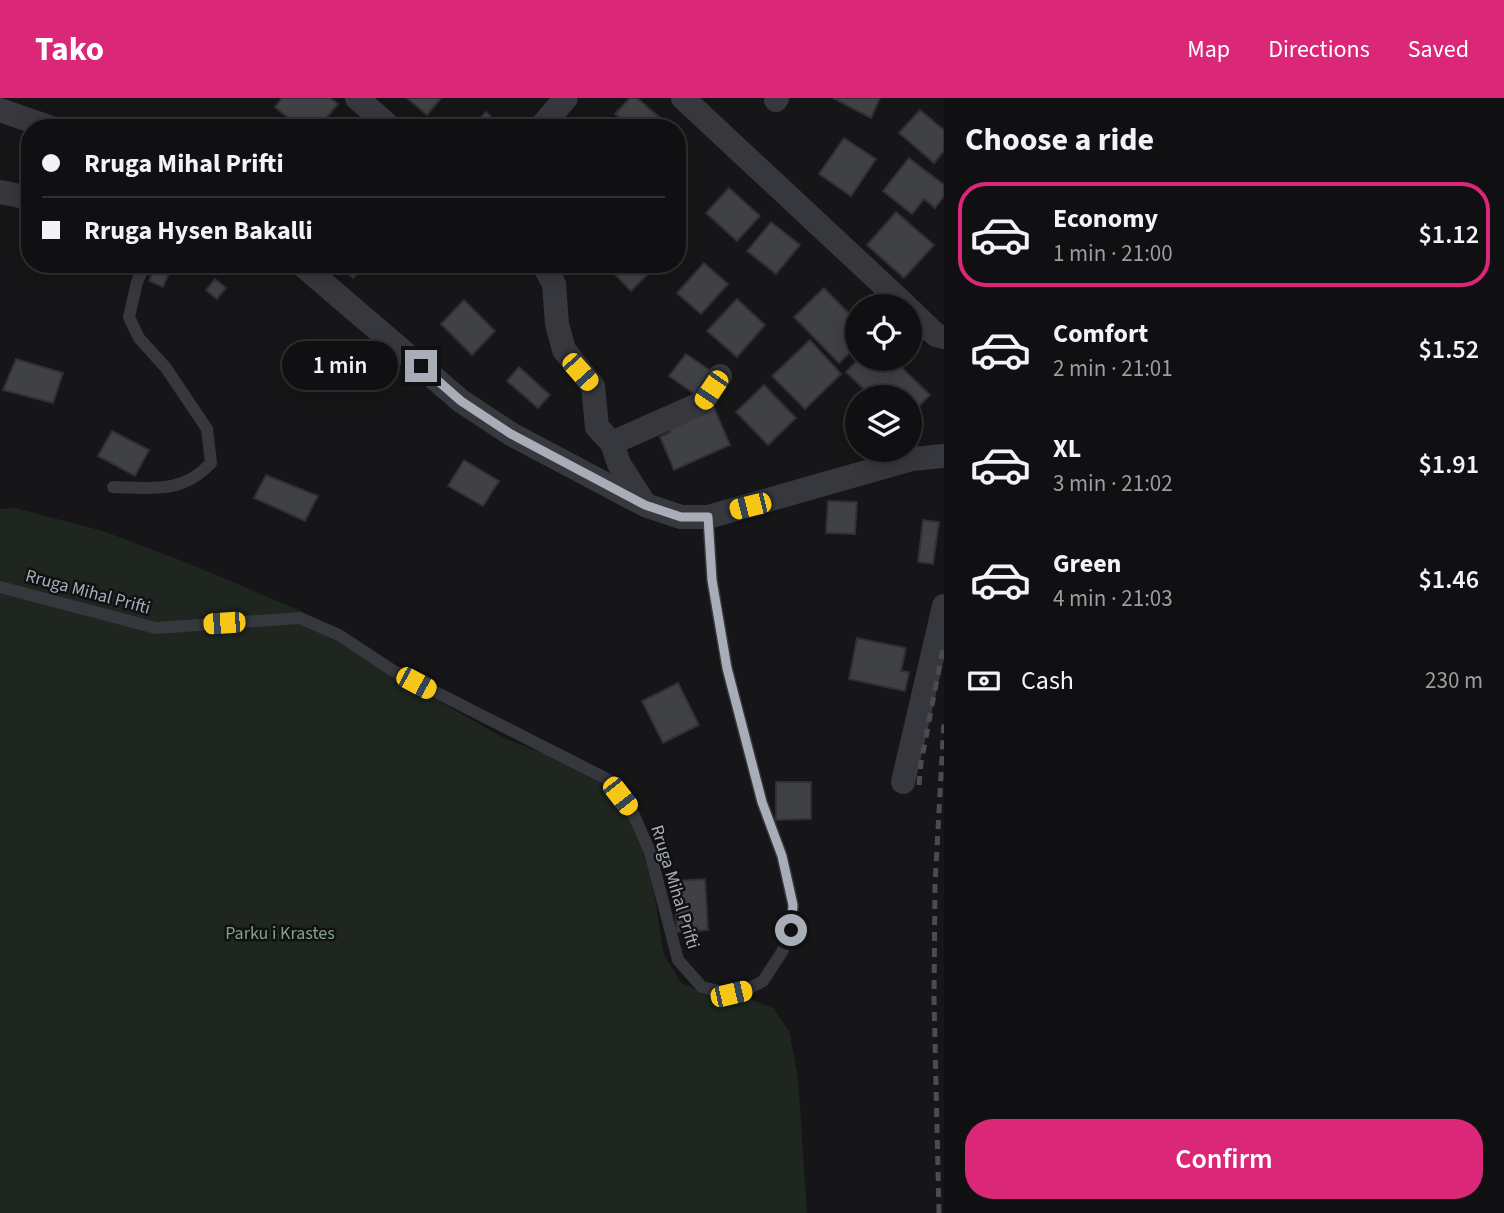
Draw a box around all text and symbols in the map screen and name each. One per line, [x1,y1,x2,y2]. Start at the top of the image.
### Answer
text: Tako [35,26,104,73]
text: Map [1187,32,1230,67]
text: Directions [1268,32,1370,67]
text: Saved [1408,32,1469,67]
text: Choose a ride [965,117,1154,163]
text: Rruga Mihal Prifti [84,145,284,182]
text: Economy [1053,200,1158,237]
icon: car [969,203,1032,266]
text: Rruga Hysen Bakalli [84,212,313,249]
text: $1.12 [1418,216,1479,253]
text: 1 min · 21:00 [1053,237,1173,270]
map controls [845,294,922,462]
button: locate [845,294,922,371]
text: Comfort [1053,315,1148,352]
icon: car [969,318,1032,381]
text: $1.52 [1418,331,1479,368]
callout: 1 min [281,342,396,390]
text: 1 min [313,349,367,382]
car [559,349,602,395]
route end [405,350,437,382]
text: 2 min · 21:01 [1053,352,1173,385]
car [691,367,732,413]
button: layers [845,385,922,462]
text: XL [1053,430,1081,467]
icon: car [969,433,1032,496]
text: $1.91 [1418,446,1479,483]
text: 3 min · 21:02 [1053,467,1173,500]
car [728,491,773,521]
text: Green [1053,545,1121,582]
icon: car [969,548,1032,611]
text: $1.46 [1418,561,1479,598]
street label: Rruga Mihal Prifti [23,563,153,621]
text: 4 min · 21:03 [1053,582,1173,615]
car [203,611,246,635]
icon: cash [965,662,1003,700]
text: Cash [1021,662,1074,699]
car [393,664,440,702]
text: 230 m [1425,664,1483,697]
car [599,773,642,819]
street label: Rruga Mihal Prifti [644,822,706,952]
route start [775,914,807,946]
park label: Parku i Krastes [225,921,335,946]
car [709,979,754,1009]
button: Confirm [965,1119,1483,1199]

